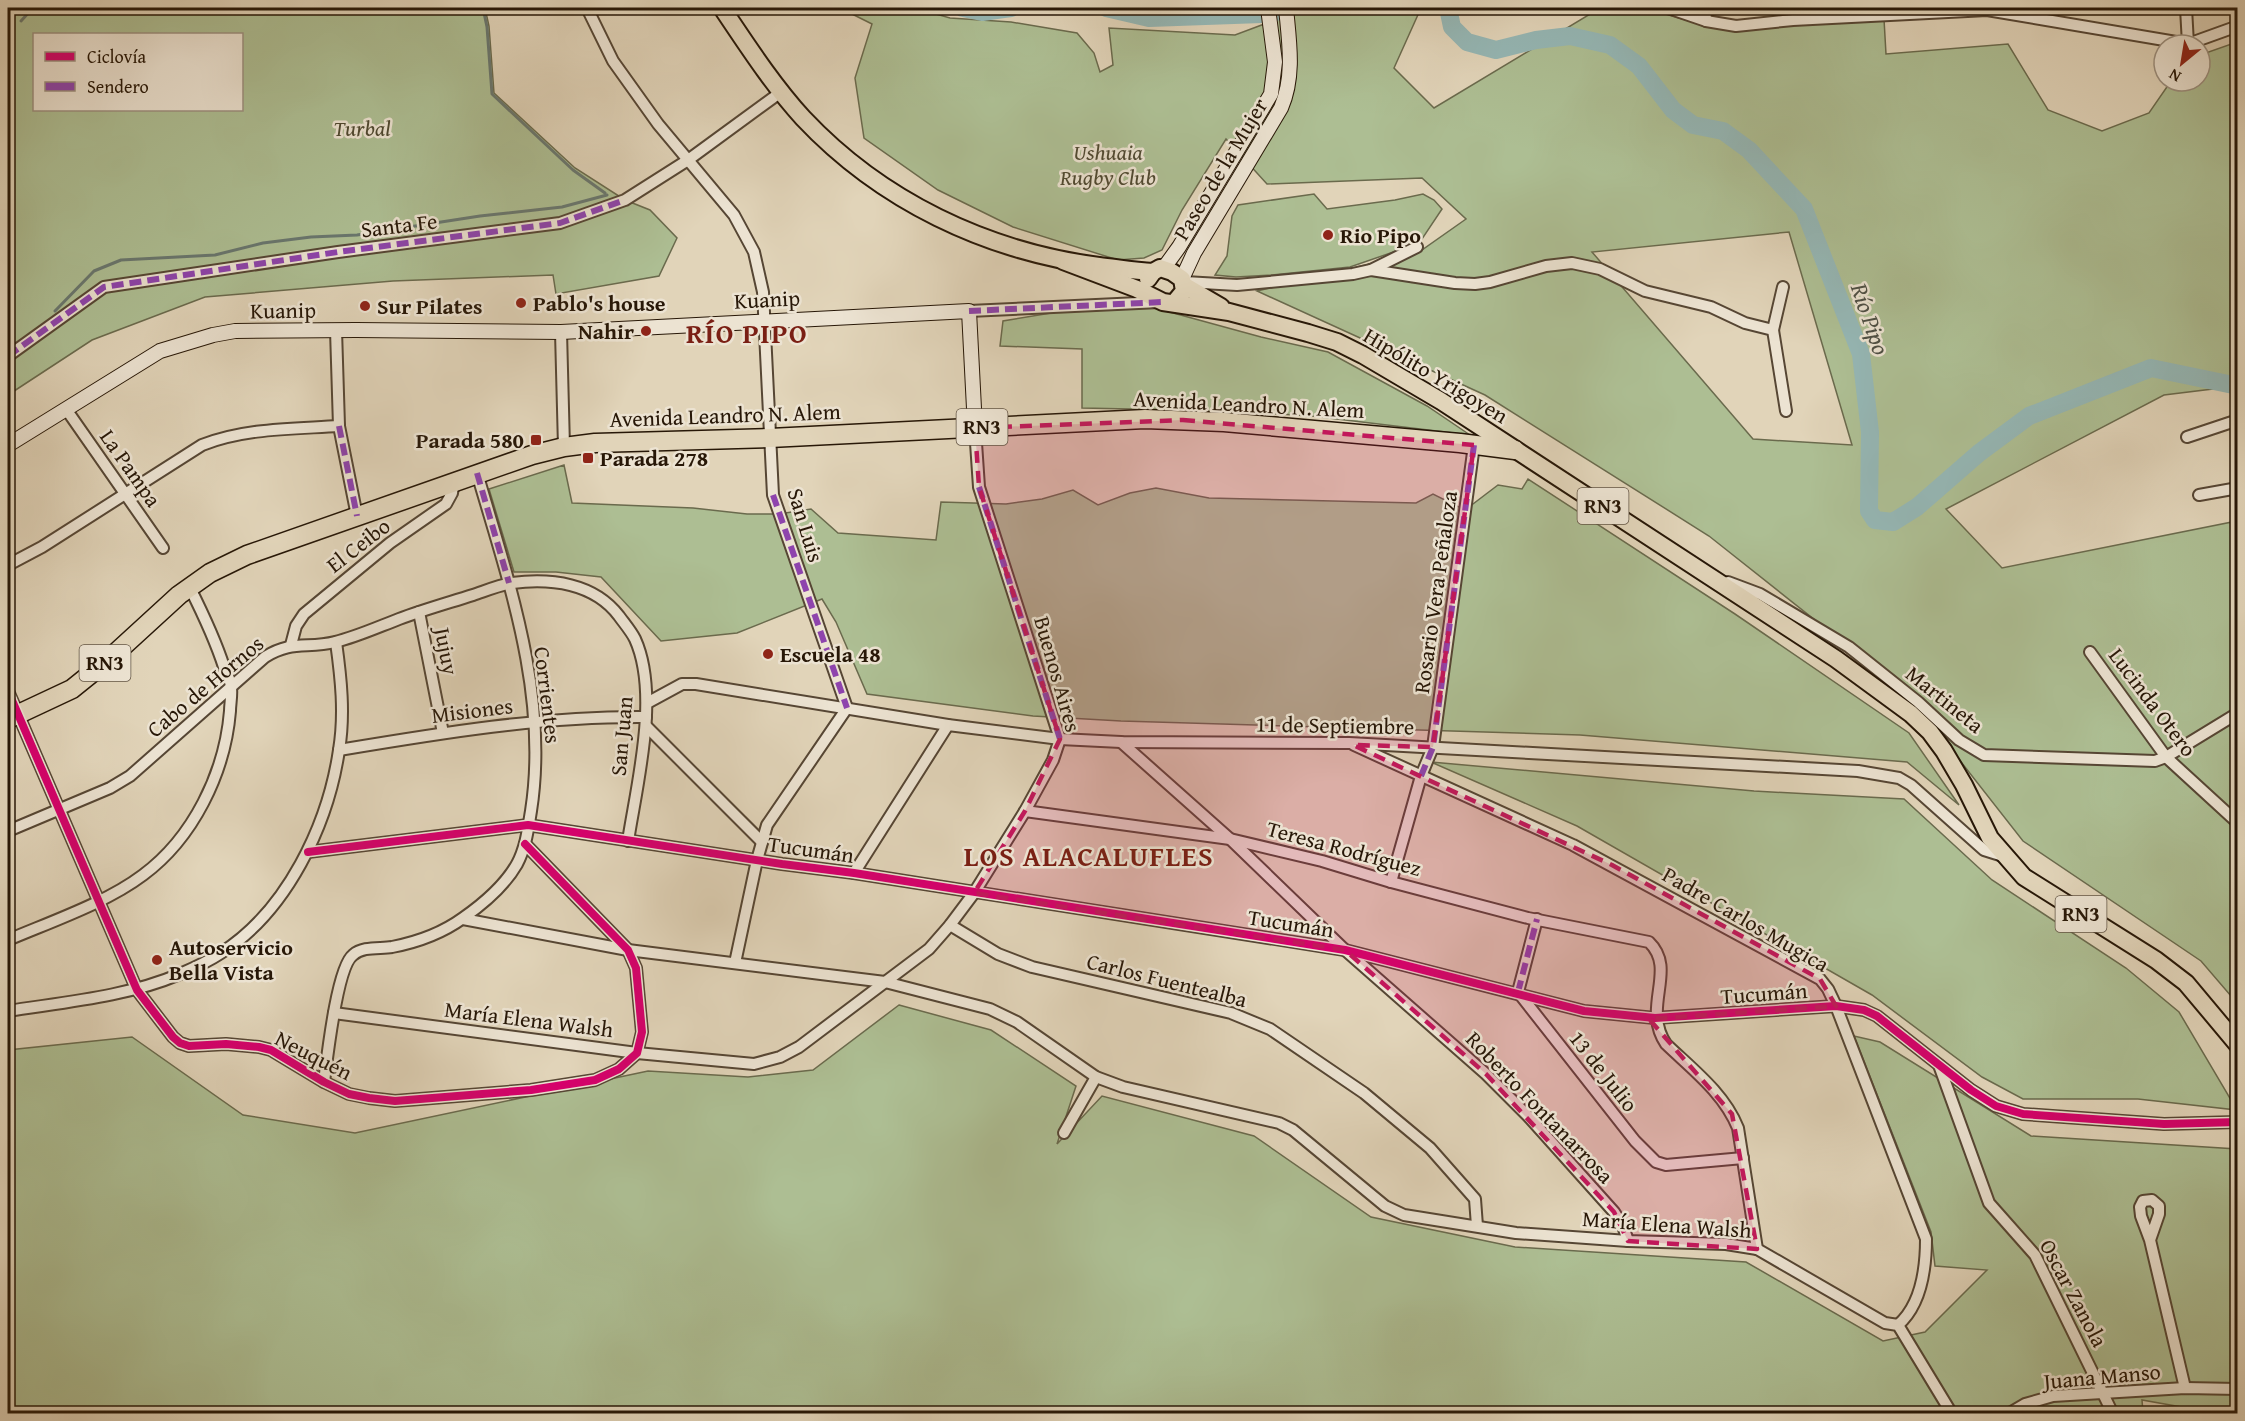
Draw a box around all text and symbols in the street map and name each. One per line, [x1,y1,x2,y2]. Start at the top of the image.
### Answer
legend [33,33,243,111]
north arrow [2152,33,2212,93]
text: Ciclovía [87,43,146,70]
text: N [2164,63,2185,89]
text: Sendero [87,73,149,100]
street label: Paseo de la Mujer [1165,92,1275,246]
park label: Turbal [333,112,391,144]
park label: Ushuaia Rugby Club [1059,136,1156,193]
street label: Santa Fe [359,204,439,246]
place label: Rio Pipo [1340,219,1421,251]
marker: Rio Pipo [1321,228,1335,242]
water label: Río Pipo [1842,277,1899,359]
street label: Kuanip [733,281,801,317]
place label: Pablo's house [533,287,666,319]
place label: Sur Pilates [377,290,482,322]
street label: Kuanip [250,293,316,327]
marker: Pablo's house [514,296,528,310]
marker: Sur Pilates [358,299,372,313]
district label: RÍO PIPO [686,312,808,353]
place label: Nahir [578,315,634,347]
street label: Hipólito Yrigoyen [1358,319,1515,431]
marker: Nahir [639,324,653,338]
street label: Avenida Leandro N. Alem [1133,382,1365,426]
street label: Avenida Leandro N. Alem [609,395,841,435]
road number: RN3 [956,409,1008,445]
street label: La Pampa [93,423,170,514]
place label: Parada 580 [416,424,524,456]
marker: Parada 580 [529,433,543,447]
place label: Parada 278 [600,442,708,474]
marker: Parada 278 [581,451,595,465]
street label: San Luis [780,484,832,566]
street label: Rosario Vera Peñaloza [1405,488,1465,695]
road number: RN3 [1578,488,1628,524]
street label: El Ceibo [319,510,397,580]
street label: Buenos Aires [1026,612,1090,736]
street label: Jujuy [426,622,467,677]
street label: Cabo de Hornos [140,627,270,745]
place label: Escuela 48 [780,638,881,670]
street label: Lucinda Otero [2101,641,2205,763]
road number: RN3 [80,645,130,681]
street label: Corrientes [526,645,570,745]
marker: Escuela 48 [761,647,775,661]
street label: Martineta [1899,658,1991,741]
street label: Misiones [429,689,515,731]
street label: San Juan [602,694,640,777]
street label: 11 de Septiembre [1255,708,1415,742]
street label: Teresa Rodríguez [1263,812,1425,884]
street label: Tucumán [766,827,857,871]
district label: LOS ALACALUFLES [964,835,1214,876]
street label: Padre Carlos Mugica [1657,858,1836,980]
road number: RN3 [2056,896,2106,932]
street label: Tucumán [1246,900,1337,946]
place label: Autoservicio Bella Vista [169,931,293,988]
street label: Carlos Fuentealba [1083,945,1251,1016]
marker: Autoservicio Bella Vista [150,953,164,967]
street label: Tucumán [1720,974,1809,1012]
street label: María Elena Walsh [443,993,616,1045]
street label: Neuquén [270,1022,359,1088]
street label: Roberto Fontanarrosa [1459,1024,1622,1191]
street label: 13 de Julio [1562,1024,1646,1118]
street label: María Elena Walsh [1581,1202,1753,1246]
street label: Oscar Zanola [2032,1233,2116,1353]
street label: Juana Manso [2039,1355,2162,1397]

